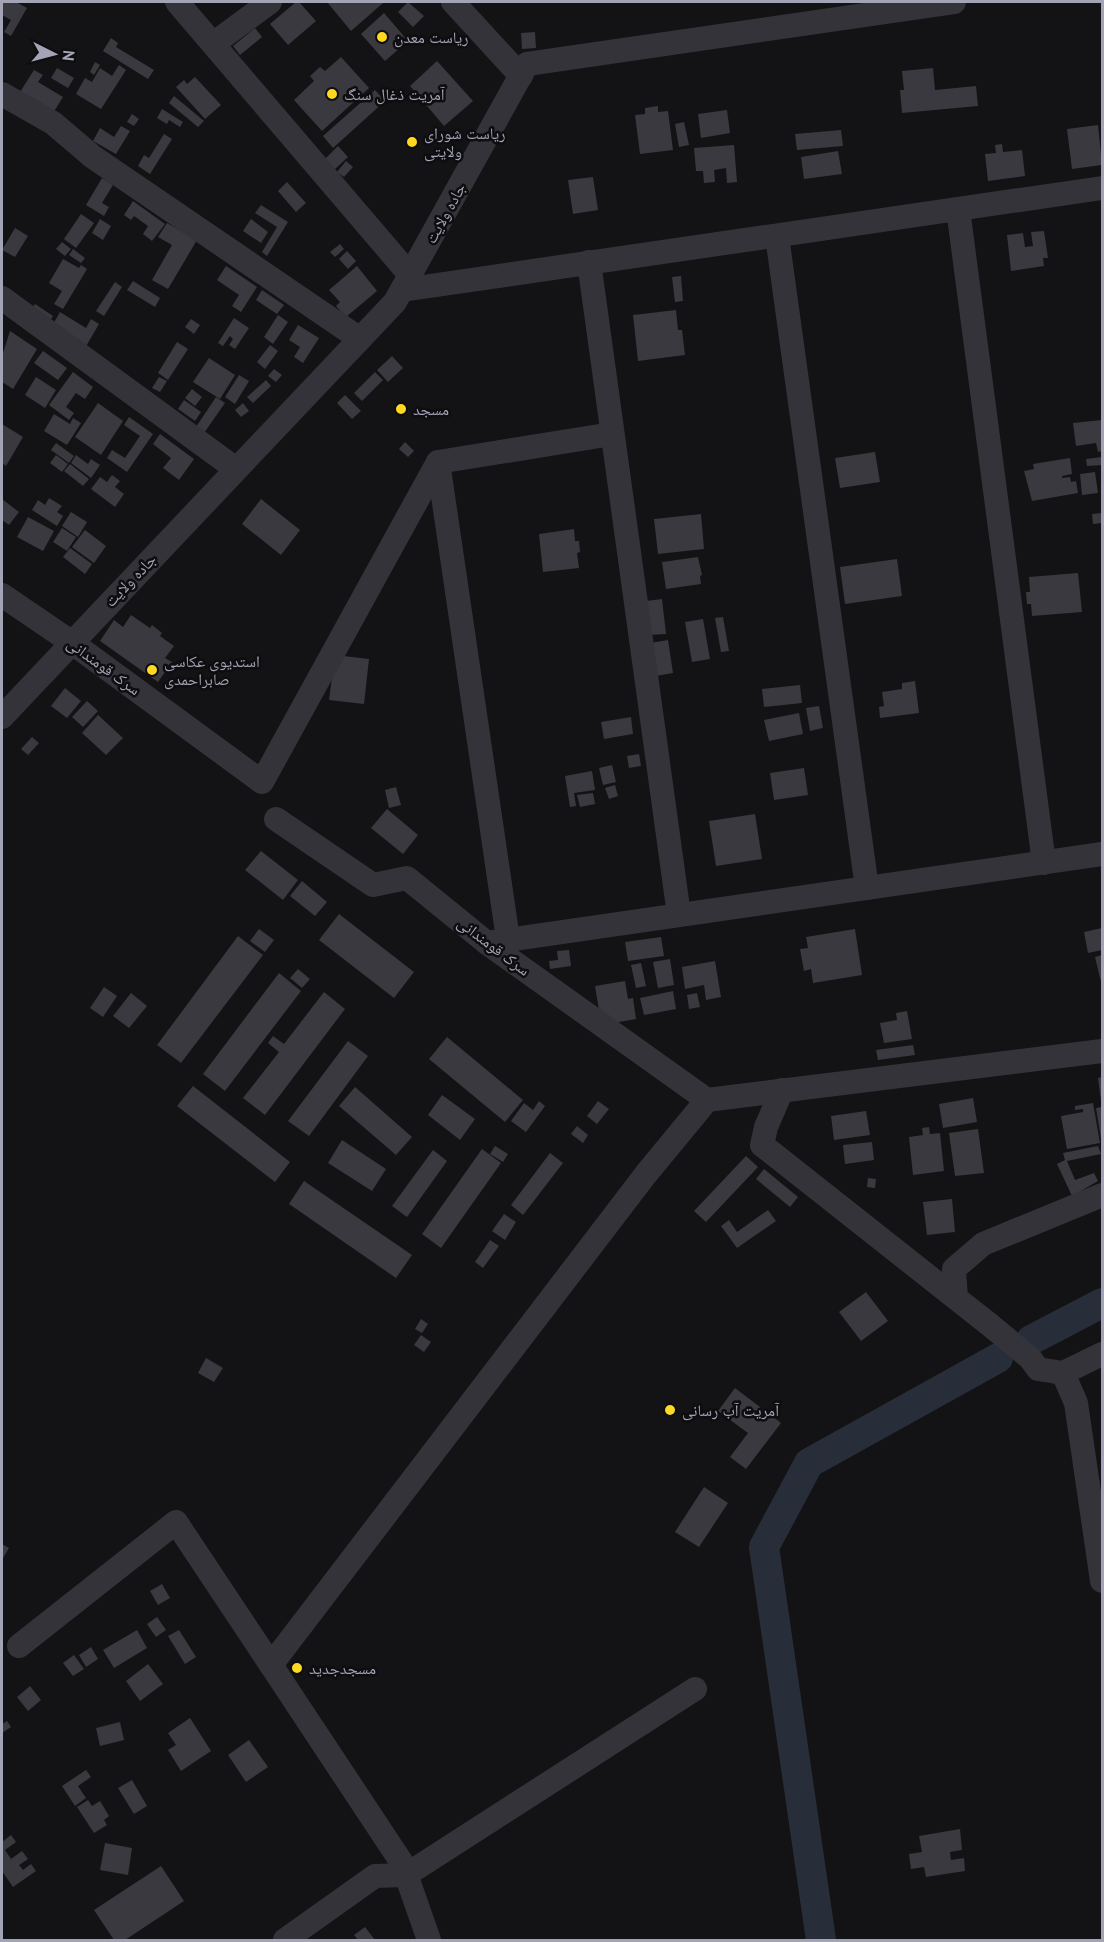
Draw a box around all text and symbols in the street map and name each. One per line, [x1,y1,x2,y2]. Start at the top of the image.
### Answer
north arrow [24,24,84,84]
place label: ریاست معدن [394,27,468,48]
marker: ریاست معدن [375,30,389,44]
text: N [58,49,79,62]
place label: آمریت ذغال سنگ [344,84,445,105]
marker: آمریت ذغال سنگ [325,87,339,101]
place label: ریاست شورای ولایتی [424,123,505,162]
marker: ریاست شورای ولایتی [405,135,419,149]
street label: جاده ولایت [420,179,470,247]
place label: مسجد [413,399,449,419]
marker: مسجد [394,402,408,416]
street label: جاده ولایت [100,549,160,611]
street label: سرک قومندانی [63,633,145,700]
place label: استدیوی عکاسی صابراحمدی [164,651,260,690]
marker: استدیوی عکاسی صابراحمدی [145,663,159,677]
street label: سرک قومندانی [453,912,534,981]
place label: آمریت آب رسانی [682,1400,780,1421]
marker: آمریت آب رسانی [663,1403,677,1417]
place label: مسجدجدید [309,1658,376,1678]
marker: مسجدجدید [290,1661,304,1675]

